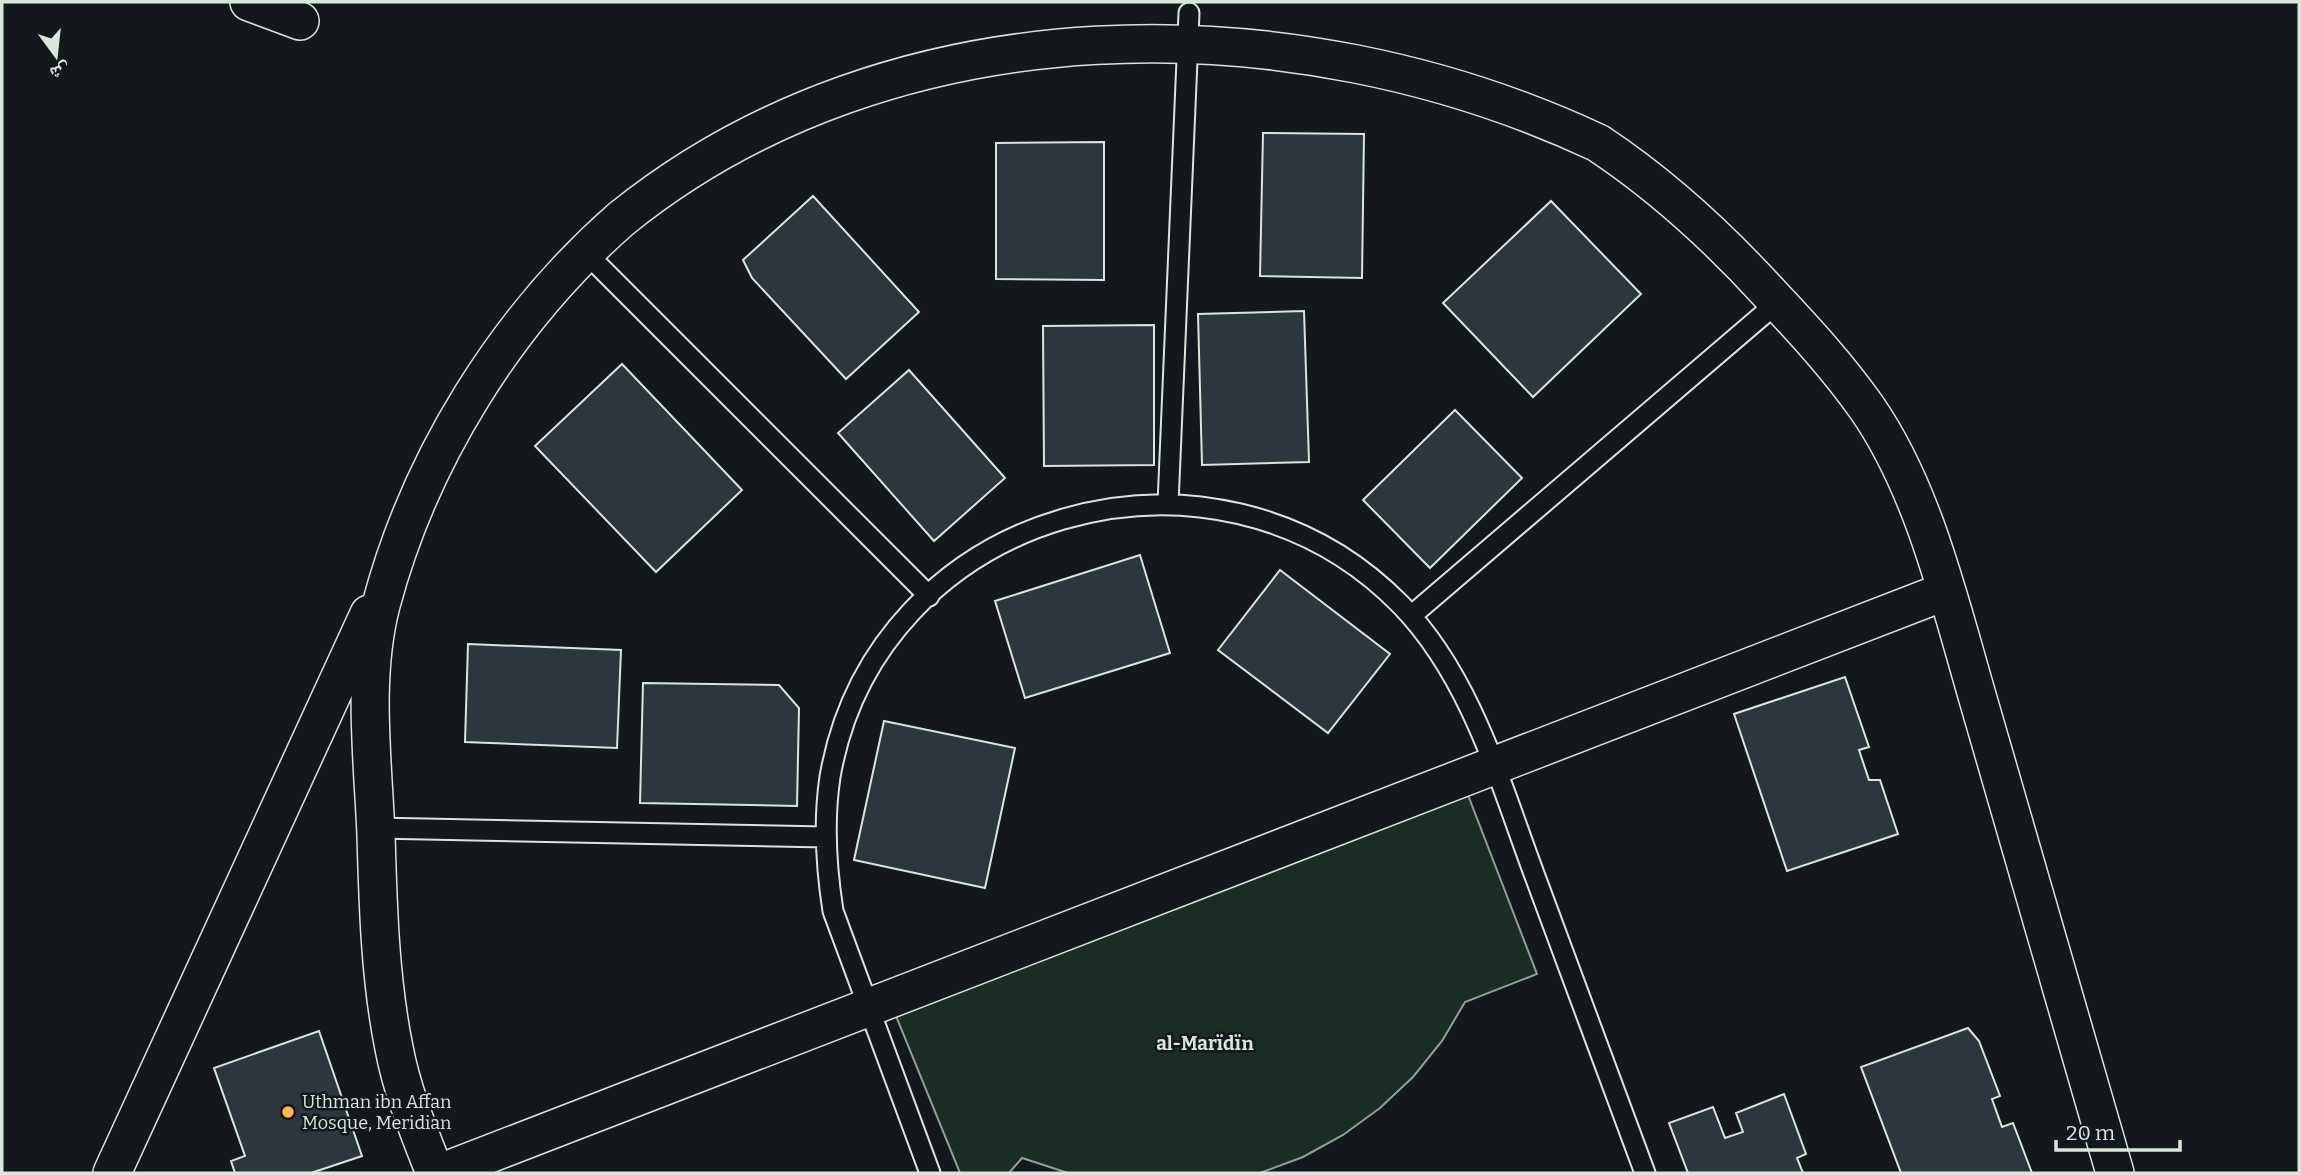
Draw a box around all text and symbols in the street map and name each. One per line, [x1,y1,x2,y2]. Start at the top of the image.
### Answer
north arrow [21,21,91,91]
text: ش [48,58,73,86]
district label: al-Marïdïn [1156,1032,1255,1055]
place label: Uthman ibn Affan Mosque, Meridian [302,1091,452,1134]
marker: Uthman ibn Affan Mosque, Meridian [280,1104,296,1120]
scale bar [2056,1108,2180,1152]
text: 20 m [2066,1120,2115,1146]

